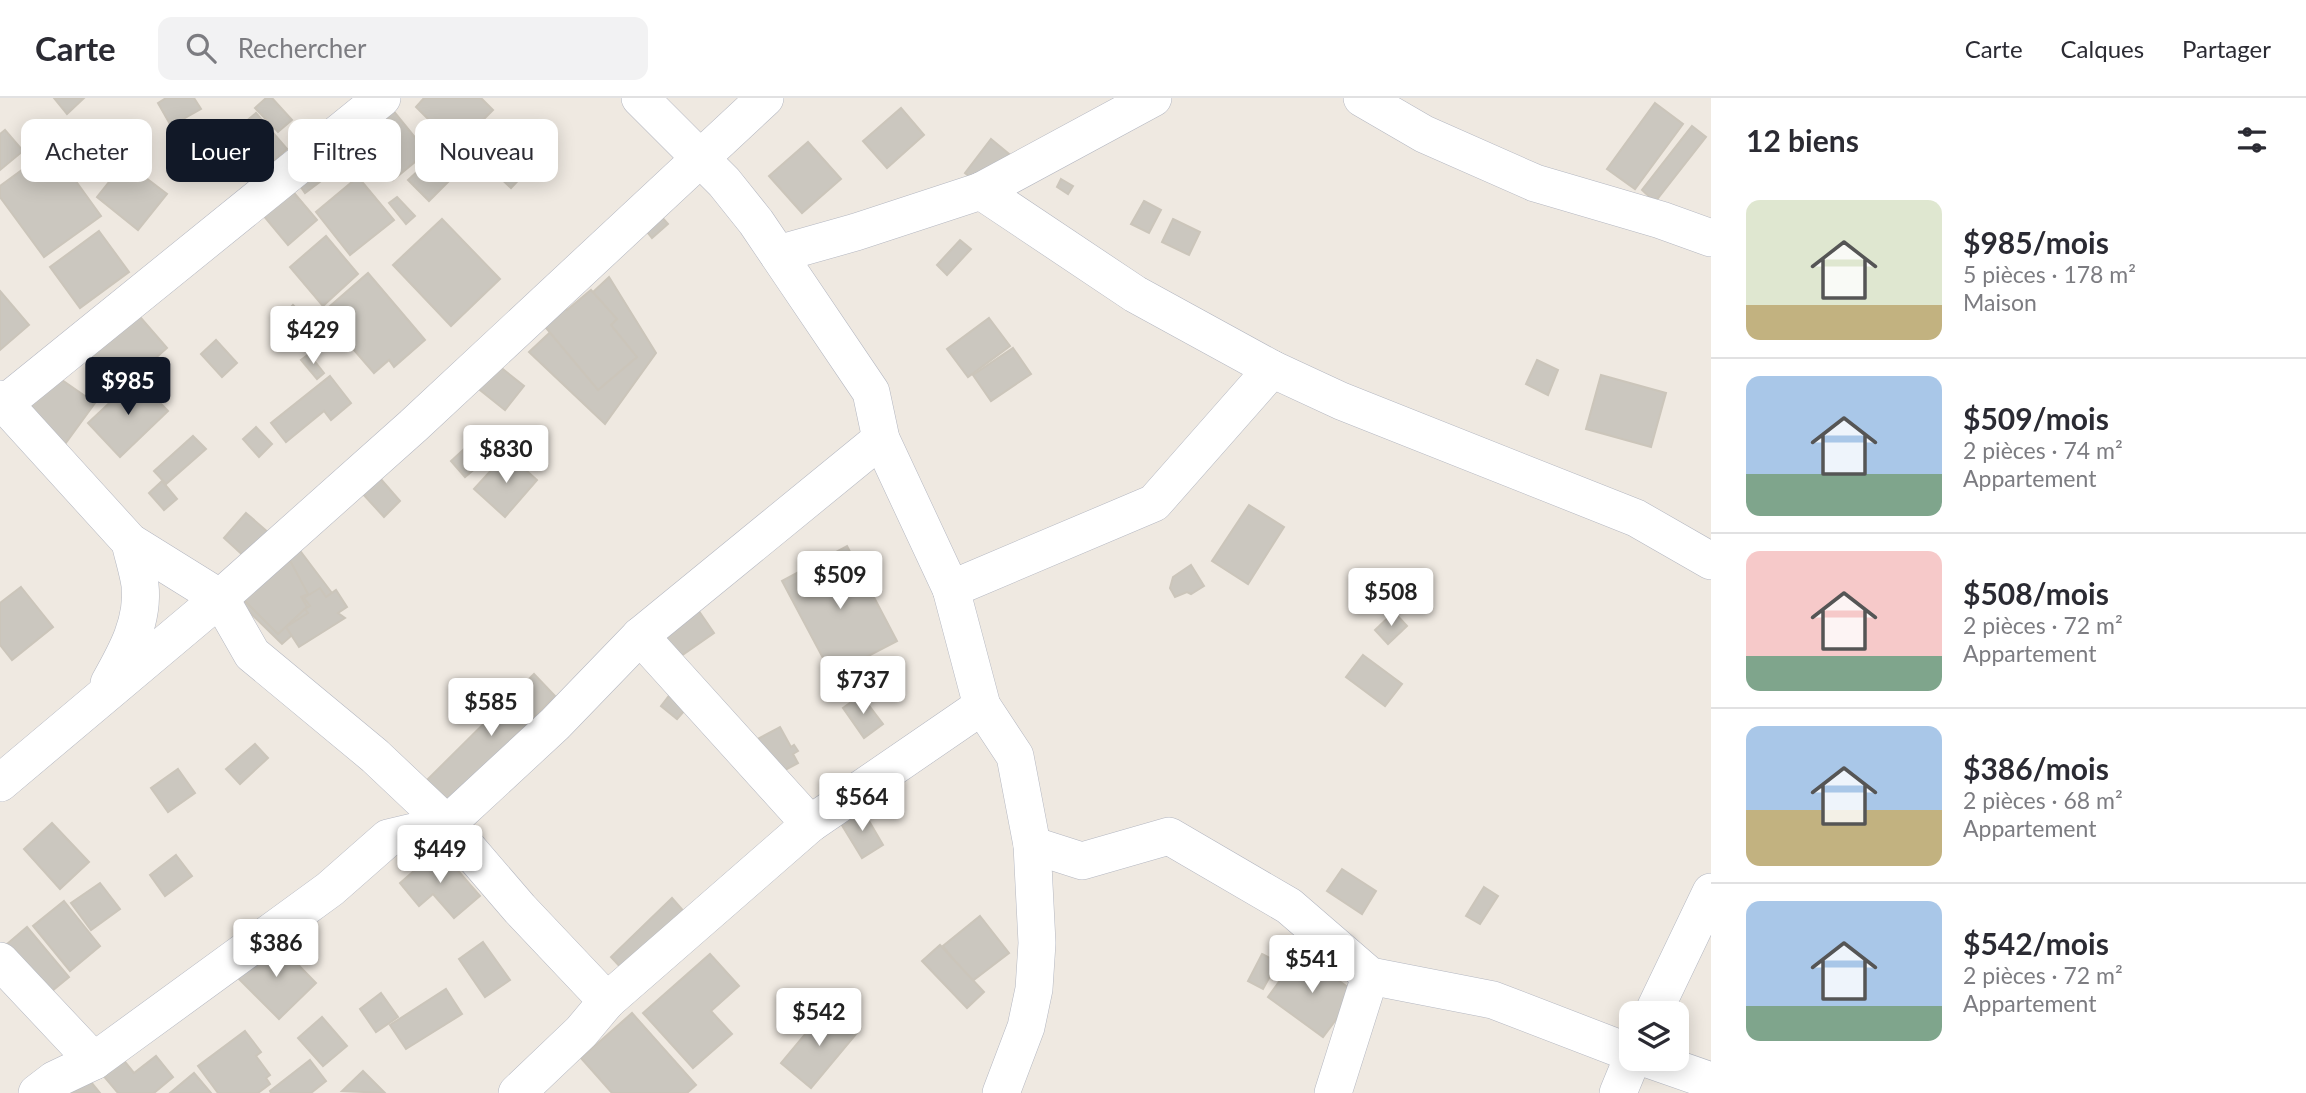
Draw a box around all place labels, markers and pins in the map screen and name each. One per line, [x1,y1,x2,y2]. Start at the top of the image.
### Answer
pin: $429 [272,306,354,366]
pin: $985 [87,358,169,417]
pin: $830 [465,426,547,485]
pin: $509 [799,552,881,611]
pin: $508 [1350,568,1432,628]
pin: $737 [822,656,904,716]
pin: $585 [450,678,532,738]
pin: $564 [821,774,903,833]
pin: $449 [399,826,481,885]
pin: $386 [235,920,317,979]
pin: $541 [1271,936,1353,995]
pin: $542 [778,988,860,1048]

